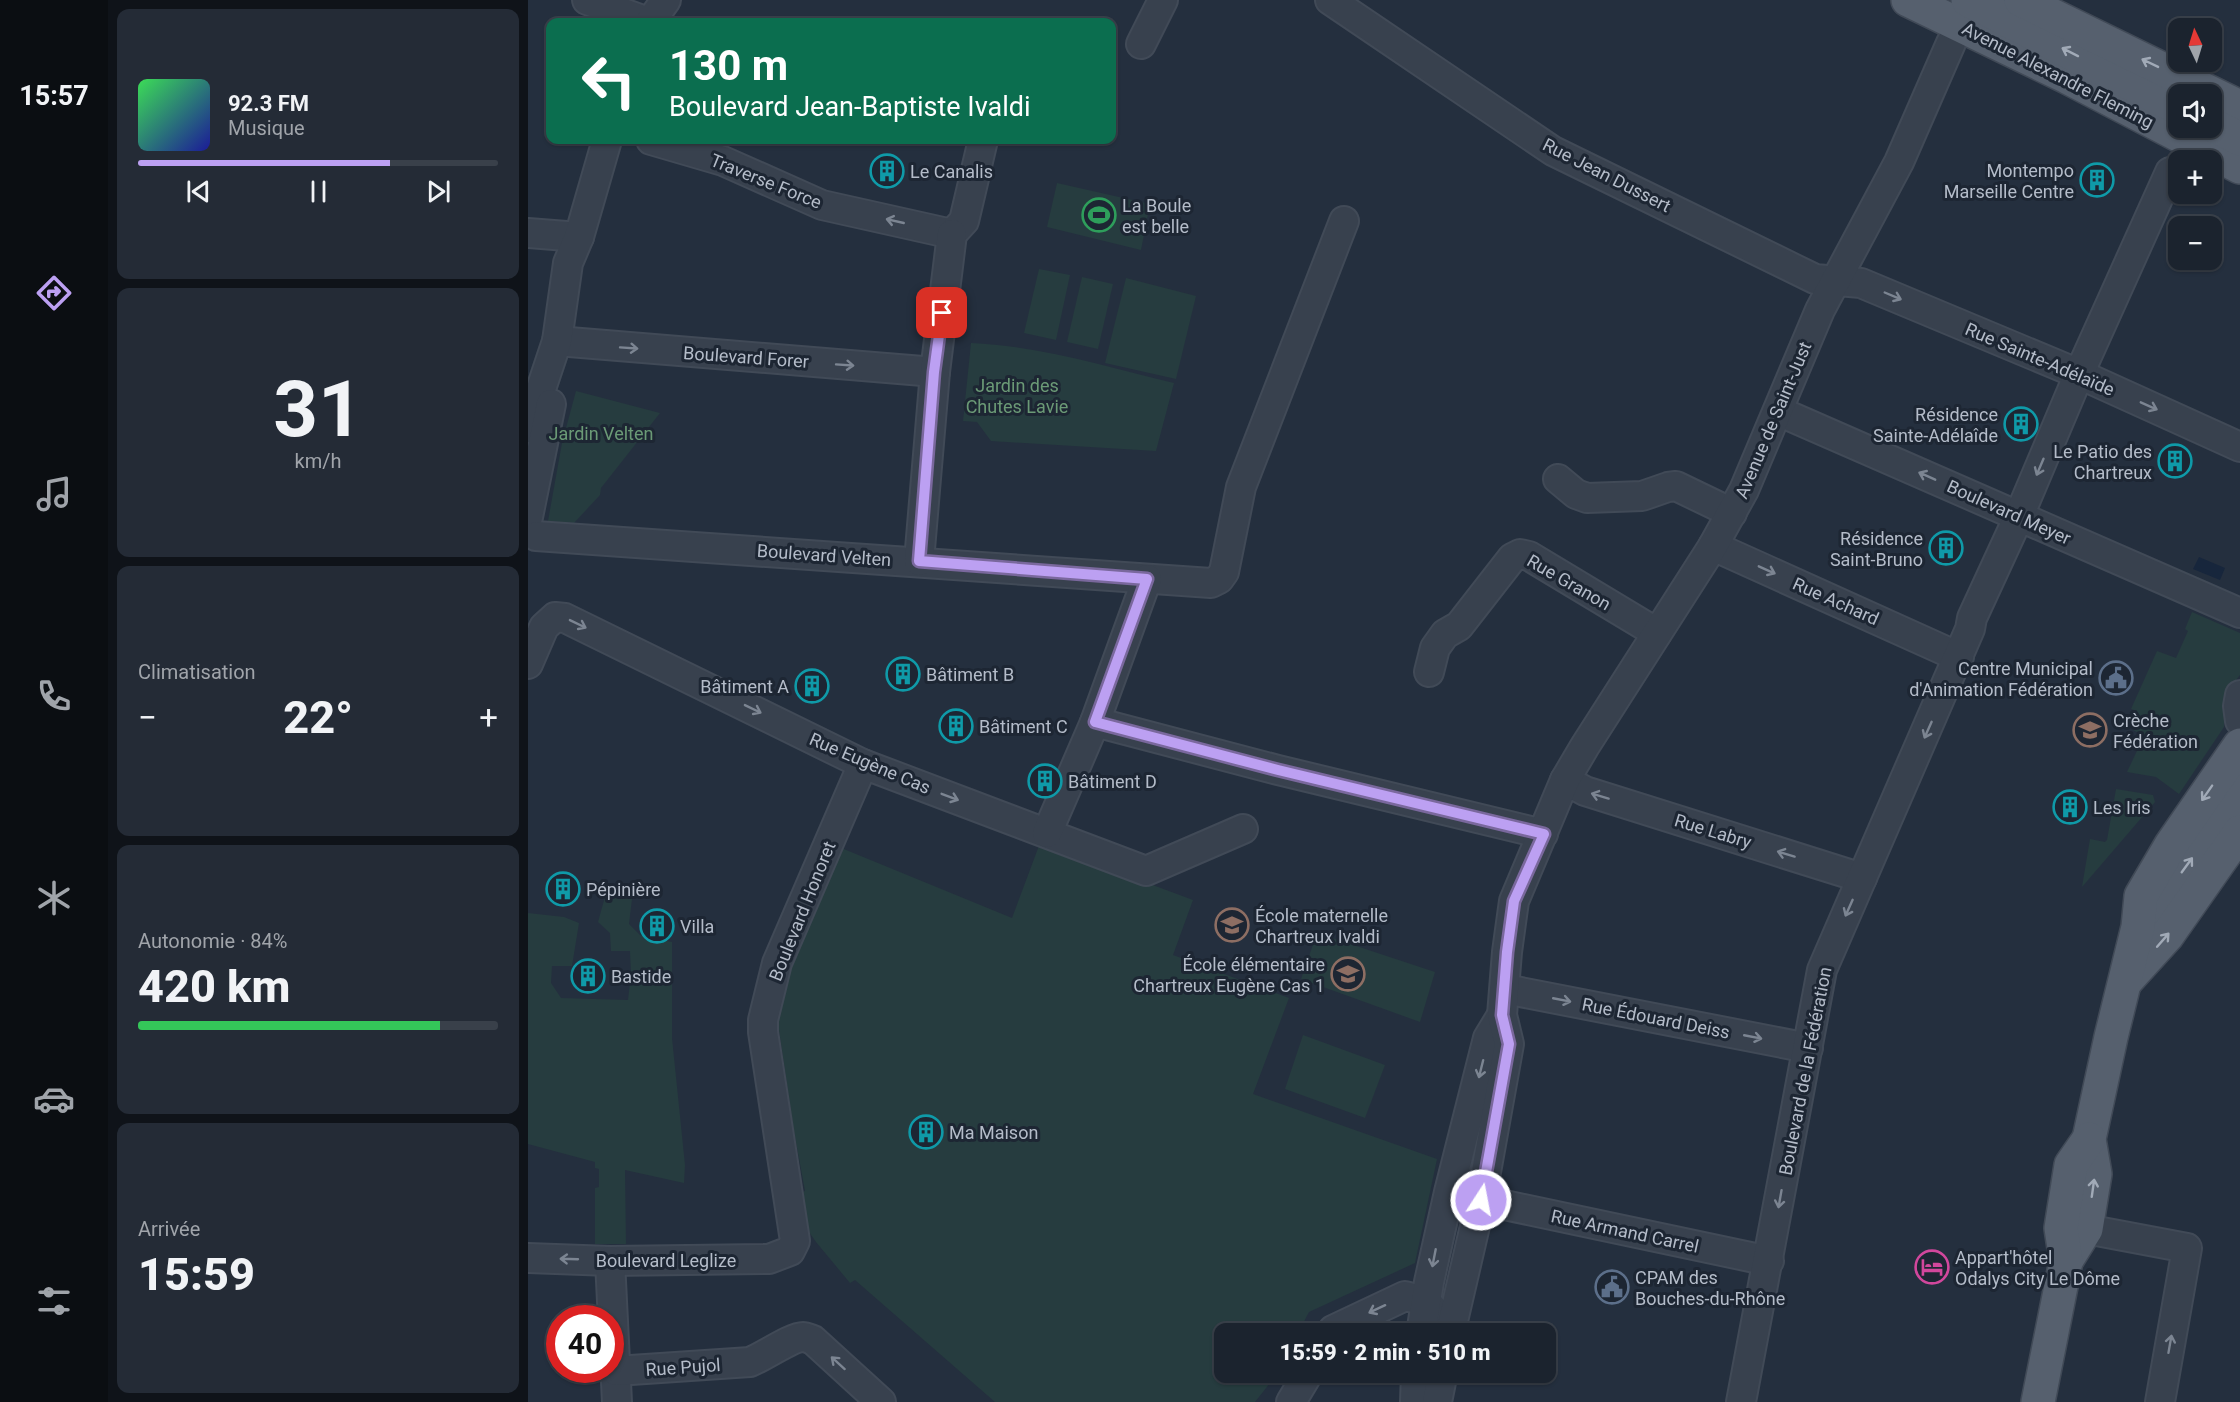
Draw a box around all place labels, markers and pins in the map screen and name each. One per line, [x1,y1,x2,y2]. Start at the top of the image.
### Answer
building icon: Le Canalis [869,153,905,189]
place label: Montempo Marseille Centre [1944,160,2074,202]
place label: Le Canalis [910,161,993,182]
building icon: Montempo Marseille Centre [2079,162,2115,198]
place label: La Boule est belle [1122,195,1191,237]
sports icon: La Boule est belle [1081,197,1117,233]
pin [916,287,967,338]
place label: Résidence Sainte-Adélaîde [1873,404,1998,446]
building icon: Résidence Sainte-Adélaîde [2003,406,2039,442]
place label: Le Patio des Chartreux [2053,441,2152,483]
building icon: Le Patio des Chartreux [2157,443,2193,479]
place label: Résidence Saint-Bruno [1830,528,1923,570]
building icon: Résidence Saint-Bruno [1928,530,1964,566]
building icon: Bâtiment B [885,656,921,692]
place label: Centre Municipal d'Animation Fédération [1909,658,2093,700]
public building icon: Centre Municipal d'Animation Fédération [2098,660,2134,696]
place label: Bâtiment B [926,664,1014,685]
building icon: Bâtiment A [794,668,830,704]
place label: Bâtiment A [700,676,789,697]
building icon: Bâtiment C [938,708,974,744]
place label: Crèche Fédération [2113,710,2198,752]
school or university icon: Crèche Fédération [2072,712,2108,748]
place label: Bâtiment C [979,716,1068,737]
building icon: Bâtiment D [1027,763,1063,799]
place label: Bâtiment D [1068,771,1157,792]
building icon: Les Iris [2052,789,2088,825]
place label: Les Iris [2093,797,2151,818]
building icon: Pépinière [545,871,581,907]
place label: Pépinière [586,879,661,900]
place label: École maternelle Chartreux Ivaldi [1255,905,1388,947]
school or university icon: École maternelle Chartreux Ivaldi [1214,907,1250,943]
building icon: Villa [639,908,675,944]
place label: Villa [680,916,714,937]
place label: École élémentaire Chartreux Eugène Cas 1 [1133,954,1325,996]
school or university icon: École élémentaire Chartreux Eugène Cas 1 [1330,956,1366,992]
building icon: Bastide [570,958,606,994]
place label: Bastide [611,966,671,987]
building icon: Ma Maison [908,1114,944,1150]
place label: Ma Maison [949,1122,1038,1143]
place label: Appart'hôtel Odalys City Le Dôme [1955,1247,2120,1289]
hotel icon: Appart'hôtel Odalys City Le Dôme [1914,1249,1950,1285]
place label: CPAM des Bouches-du-Rhône [1635,1267,1785,1309]
public building icon: CPAM des Bouches-du-Rhône [1594,1269,1630,1305]

